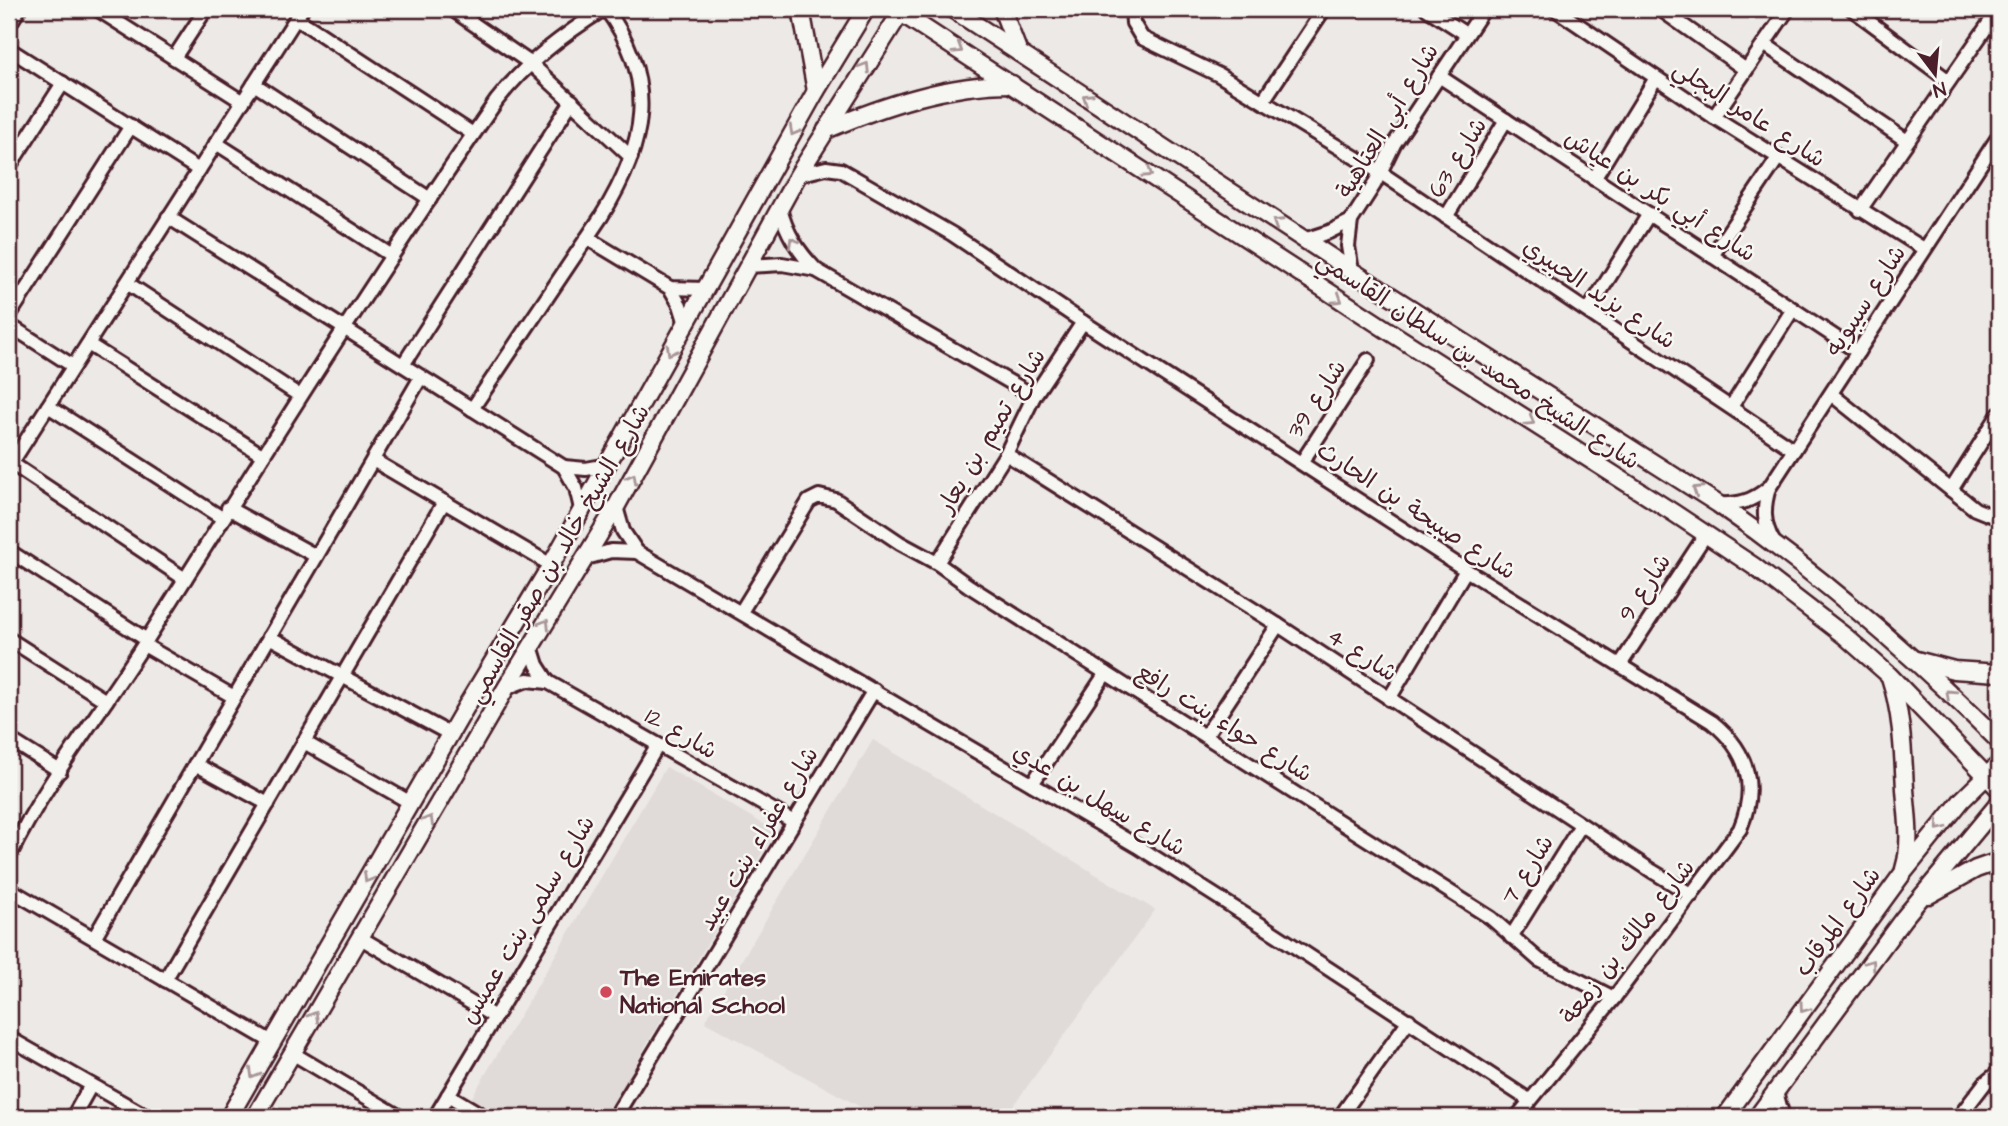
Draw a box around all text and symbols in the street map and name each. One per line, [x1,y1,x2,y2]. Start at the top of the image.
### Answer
street label: شارع أبي العتاهية [1328,37,1450,206]
north arrow [1899,38,1969,108]
one-way arrow [950,40,963,53]
street label: شارع عامر البجلي [1664,52,1832,179]
one-way arrow [857,61,870,74]
text: N [1930,74,1949,104]
one-way arrow [1082,94,1095,107]
street label: شارع 63 [1420,111,1496,205]
street label: شارع أبي بكر بن عياش [1556,121,1762,273]
one-way arrow [789,123,802,136]
one-way arrow [1141,165,1154,178]
one-way arrow [1272,218,1285,231]
street label: شارع يزيد الحبيري [1516,230,1682,358]
one-way arrow [788,236,801,249]
street label: شارع سيبويه [1817,239,1915,363]
street label: شارع الشيخ محمد بن سلطان القاسمي [1308,243,1646,481]
one-way arrow [1331,290,1344,303]
street label: شارع تميم بن يعار [928,342,1055,521]
one-way arrow [666,343,679,356]
street label: شارع 39 [1279,353,1355,445]
street label: شارع الشيخ خالد بن صقر القاسمي [459,398,661,711]
one-way arrow [1522,413,1535,426]
street label: شارع صبيحة بن الحارث [1310,434,1522,588]
one-way arrow [624,472,637,485]
one-way arrow [1691,485,1704,498]
street label: شارع 9 [1610,547,1680,629]
one-way arrow [536,619,549,632]
street label: شارع 4 [1320,620,1404,690]
street label: شارع حواء بنت رافع [1129,655,1319,791]
one-way arrow [1945,689,1958,702]
street label: شارع 12 [639,700,723,768]
street label: شارع سهل بن عدي [1006,735,1192,865]
street label: شارع عفراء بنت عبيد [691,741,827,937]
street label: شارع سلمى بنت عميس [452,809,604,1031]
one-way arrow [421,814,434,827]
one-way arrow [1936,817,1948,830]
street label: شارع 7 [1493,829,1563,911]
street label: شارع مالك بن زمعة [1553,852,1703,1032]
street label: شارع المرقاب [1787,860,1889,984]
one-way arrow [363,870,376,883]
one-way arrow [1862,959,1875,972]
place label: The Emirates National School [619,961,785,1023]
marker: The Emirates National School [598,984,614,1000]
one-way arrow [1799,1000,1812,1013]
one-way arrow [305,1010,318,1023]
one-way arrow [249,1067,262,1080]

